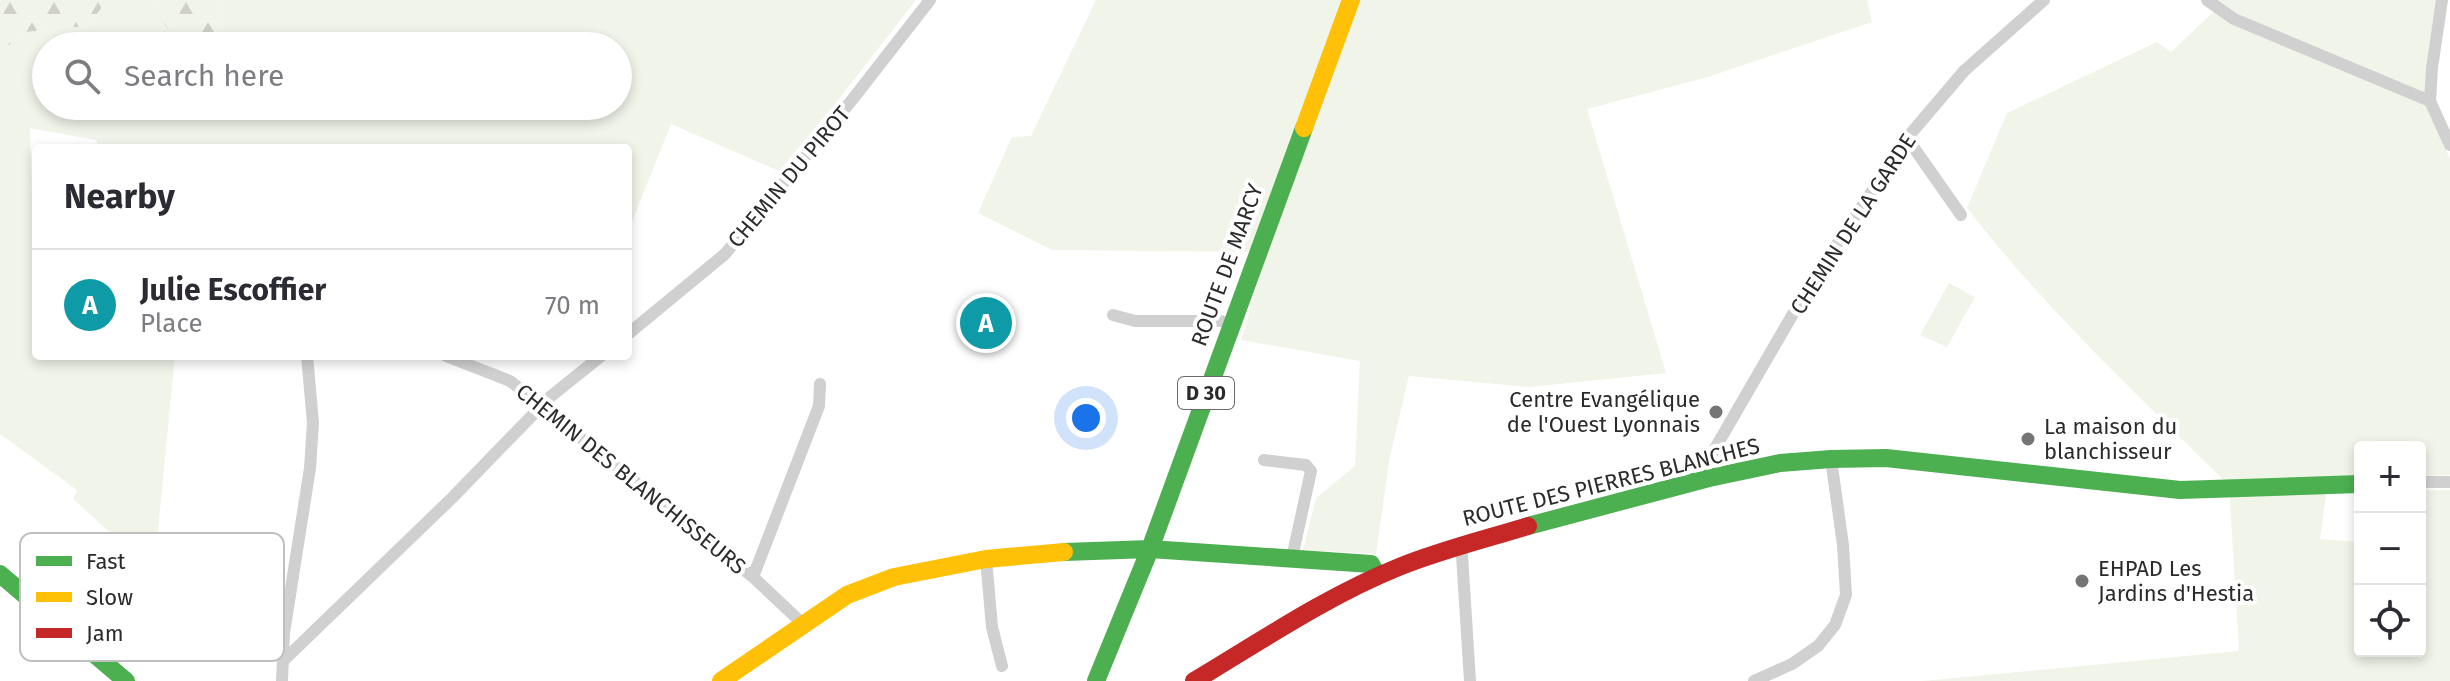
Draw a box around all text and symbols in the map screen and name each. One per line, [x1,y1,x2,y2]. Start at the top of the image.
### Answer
search box [32,32,632,120]
icon: search [60,54,104,98]
text: Search here [124,58,284,94]
street label: CHEMIN DU PIROT [722,100,856,253]
street label: CHEMIN DE LA GARDE [1784,128,1922,320]
text: Nearby [64,176,175,217]
street label: ROUTE DE MARCY [1185,180,1269,350]
text: Julie Escoffier [140,272,326,308]
text: A [82,290,98,321]
text: 70 m [545,290,600,321]
pin: A [960,293,1012,353]
text: Place [140,308,203,339]
road number: D 30 [1178,377,1234,409]
street label: CHEMIN DES BLANCHISSEURS [511,378,751,580]
place label: Centre Evangélique de l'Ouest Lyonnais [1507,386,1700,438]
your location [1066,398,1106,438]
marker: Centre Evangélique de l'Ouest Lyonnais [1707,403,1725,421]
place label: La maison du blanchisseur [2044,413,2177,465]
marker: La maison du blanchisseur [2019,430,2037,448]
street label: ROUTE DES PIERRES BLANCHES [1460,432,1762,532]
map controls [2354,441,2426,657]
button: + [2354,441,2426,513]
button: − [2354,513,2426,585]
legend [20,533,284,661]
text: Fast [86,548,126,575]
place label: EHPAD Les Jardins d'Hestia [2098,555,2254,607]
marker: EHPAD Les Jardins d'Hestia [2073,572,2091,590]
text: Slow [86,584,133,611]
button: locate [2354,585,2426,657]
text: Jam [86,620,124,647]

